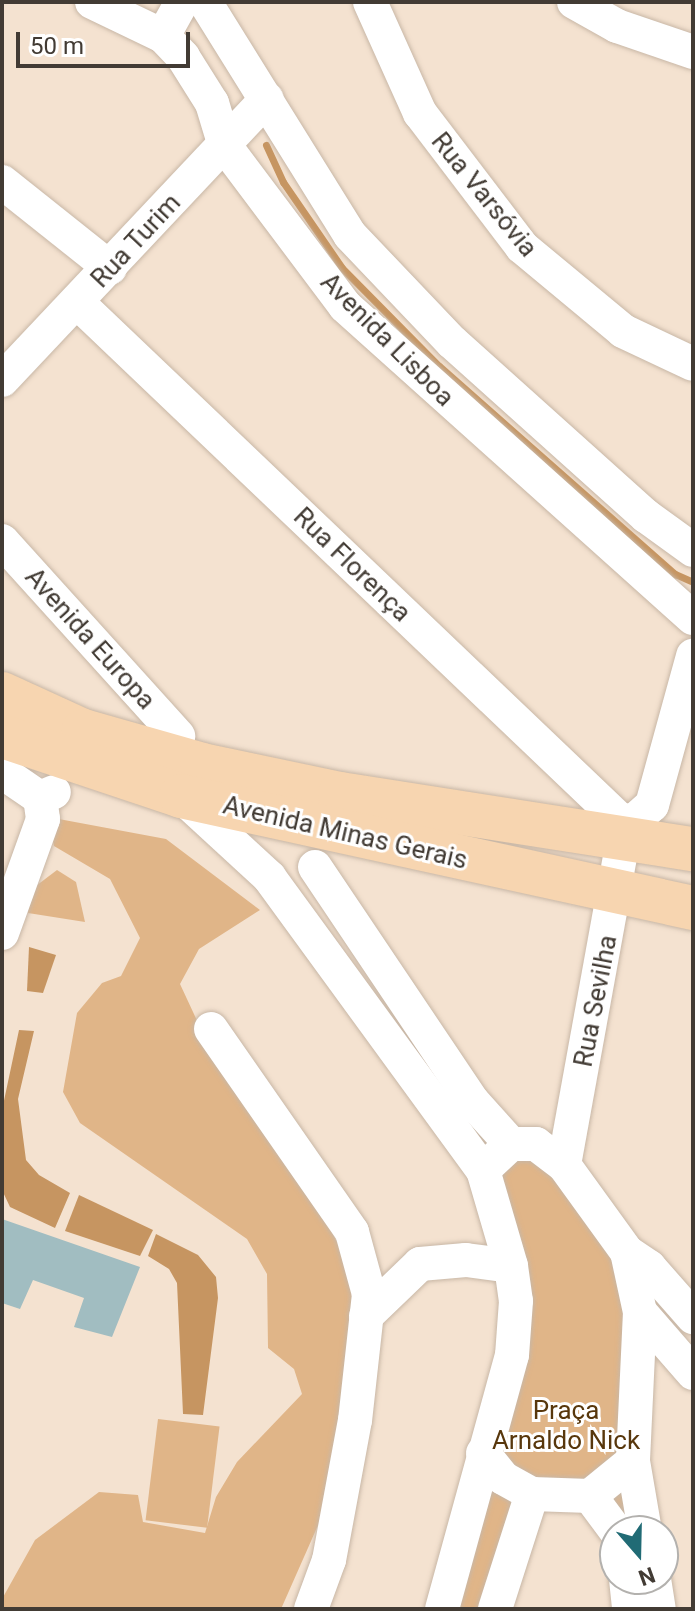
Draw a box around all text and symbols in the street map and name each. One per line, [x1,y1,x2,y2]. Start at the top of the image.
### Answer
scale bar [20,16,194,66]
text: 50 m [30,32,84,60]
street label: Rua Varsóvia [424,127,544,263]
street label: Rua Turim [85,187,187,295]
street label: Avenida Lisboa [314,267,460,413]
street label: Rua Florença [287,501,417,629]
street label: Avenida Europa [18,562,162,716]
street label: Avenida Minas Gerais [220,790,470,876]
street label: Rua Sevilha [568,932,624,1070]
park label: Praça Arnaldo Nick [492,1395,640,1456]
north arrow [599,1515,679,1595]
text: N [635,1562,658,1591]

